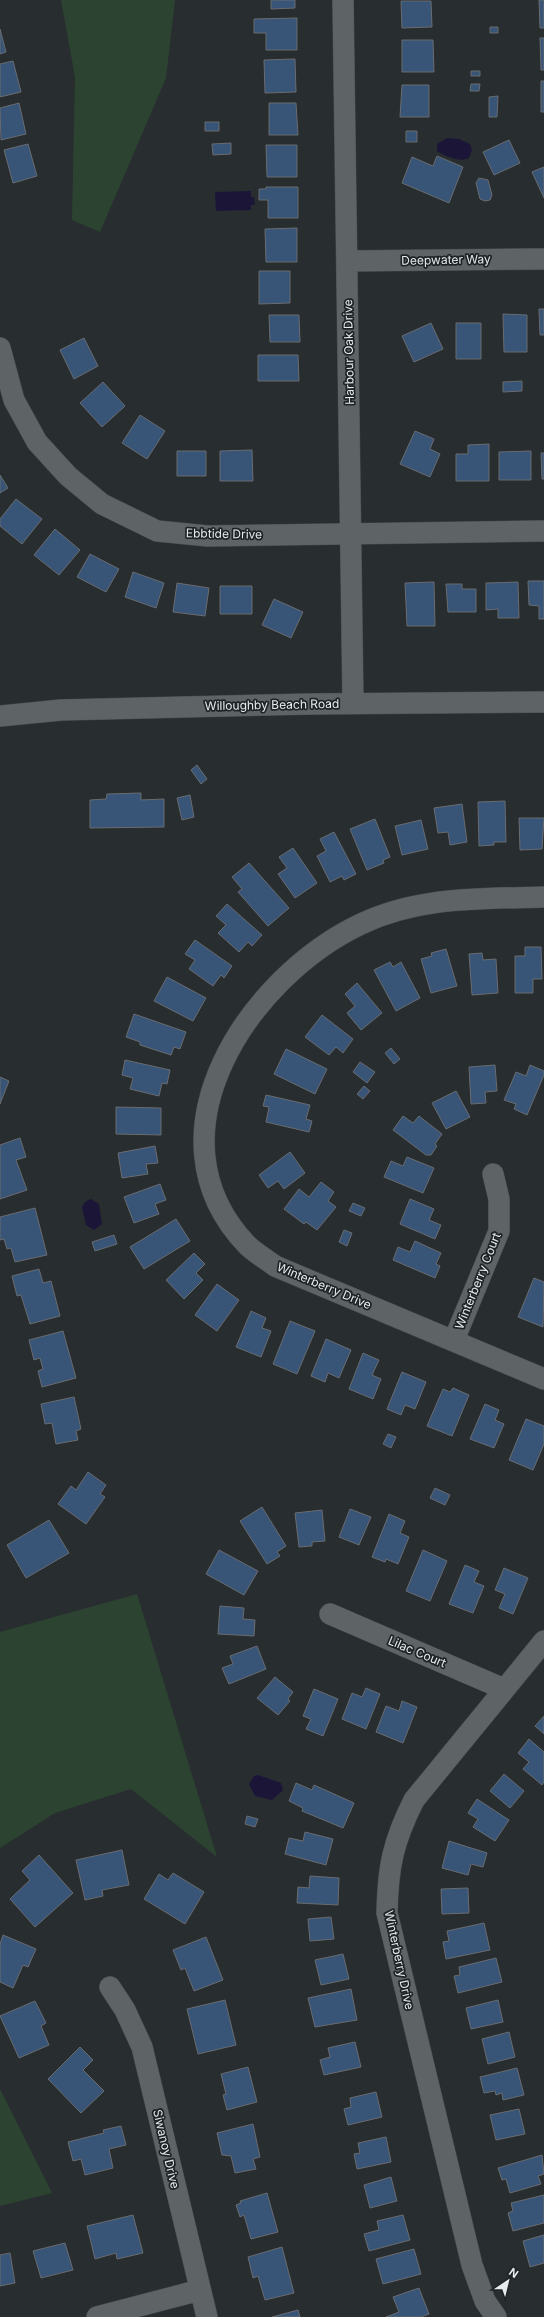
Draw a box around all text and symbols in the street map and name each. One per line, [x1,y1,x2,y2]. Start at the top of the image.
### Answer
street label: Deepwater Way [401,251,491,268]
street label: Harbour Oak Drive [340,299,357,405]
street label: Ebbtide Drive [186,525,262,542]
street label: Willoughby Beach Road [205,696,339,713]
street label: Winterberry Court [451,1230,504,1331]
street label: Winterberry Drive [275,1259,374,1312]
street label: Lilac Court [386,1633,448,1670]
street label: Winterberry Drive [382,1909,417,2011]
street label: Siwanoy Drive [150,2108,183,2190]
north arrow [488,2261,528,2301]
text: N [506,2265,521,2281]

